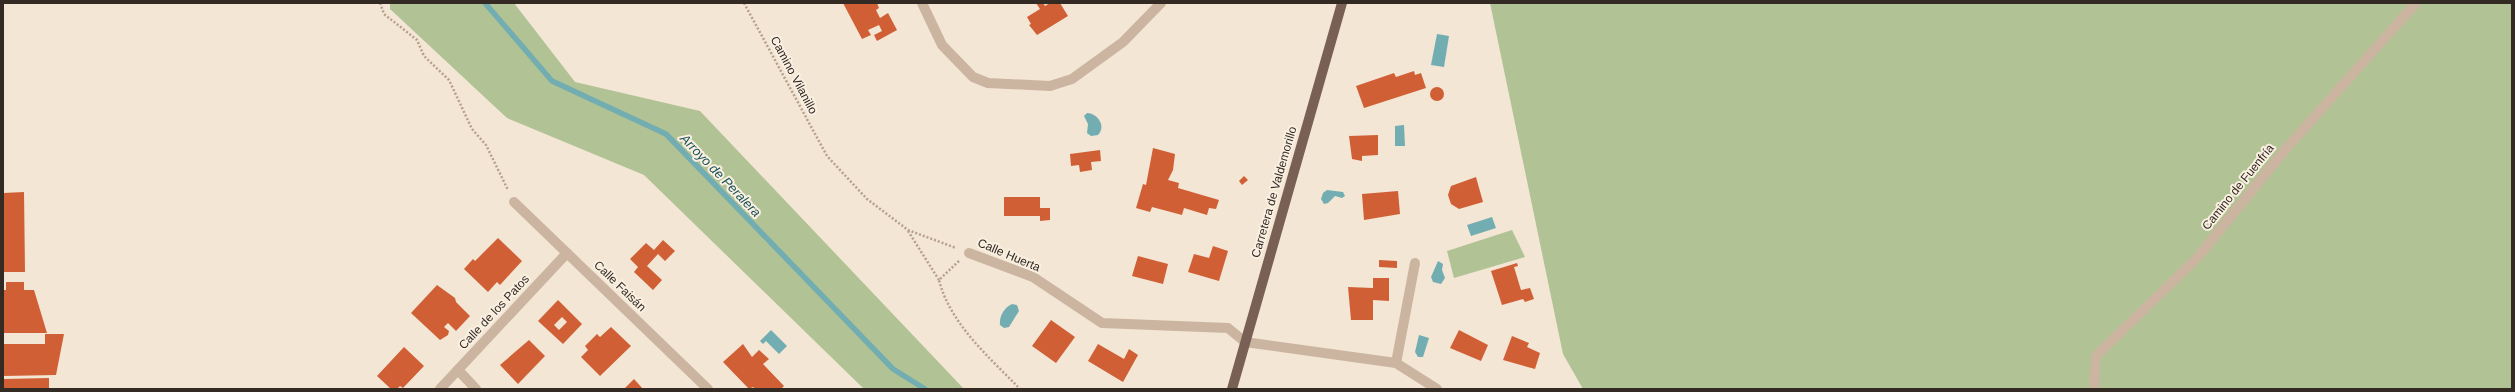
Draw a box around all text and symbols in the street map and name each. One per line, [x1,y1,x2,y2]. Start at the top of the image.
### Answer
street label: Camino Vilanillo [768,34,820,116]
street label: Carretera de Valdemorillo [1249,124,1300,259]
water label: Arroyo de Peralera [677,130,764,220]
street label: Camino de Fuenfría [2199,141,2277,233]
street label: Calle Huerta [976,236,1043,275]
street label: Calle Faisán [591,258,649,314]
street label: Calle de los Patos [456,272,532,352]

